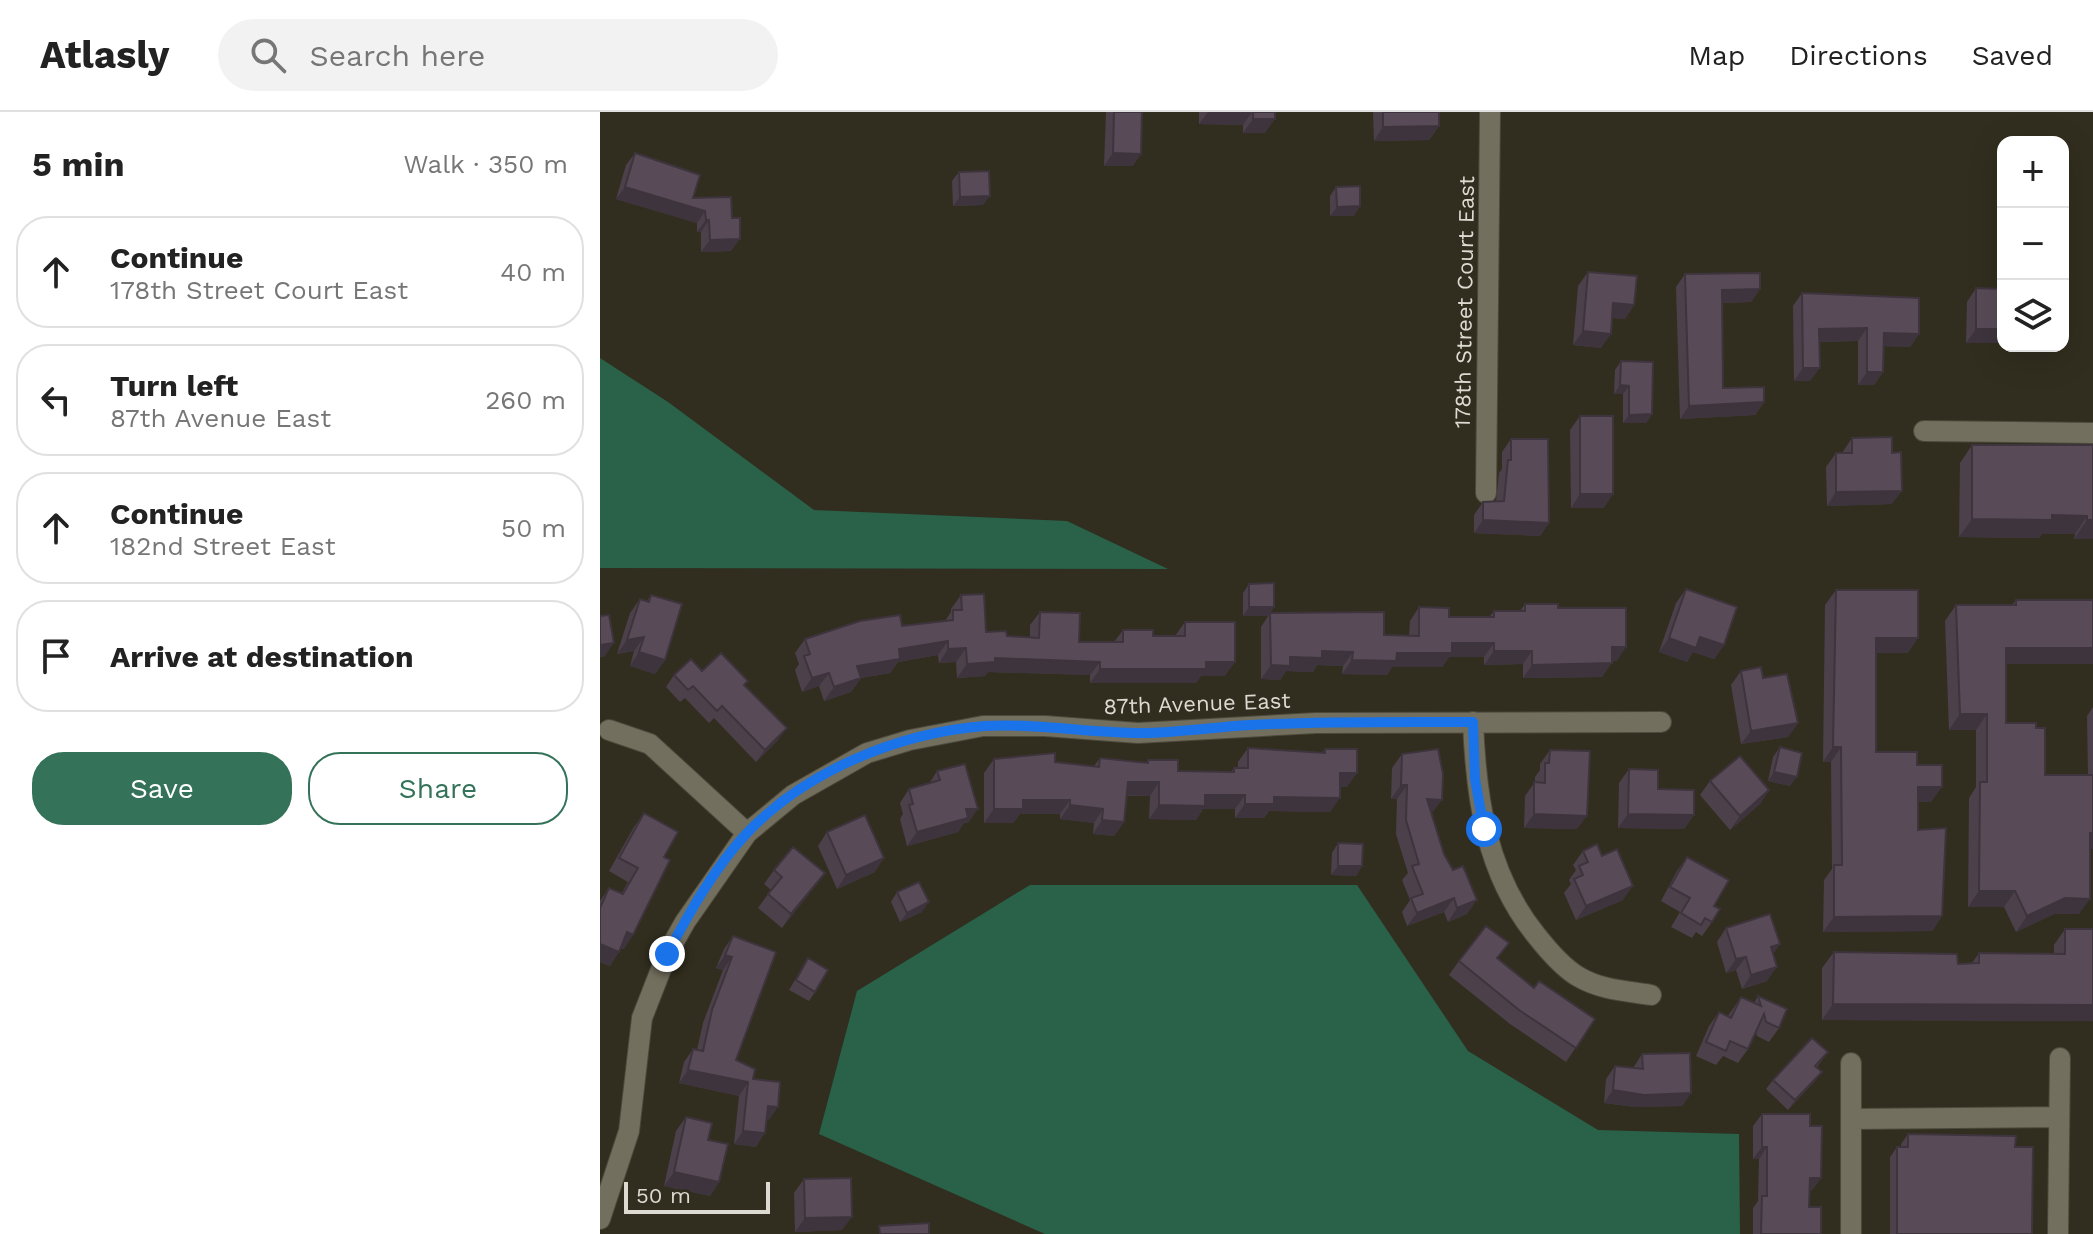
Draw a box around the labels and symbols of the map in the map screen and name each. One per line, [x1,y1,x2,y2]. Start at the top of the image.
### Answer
street label: 178th Street Court East [1450,176,1479,428]
street label: 87th Avenue East [1103,688,1291,719]
route start [1466,811,1502,847]
route end [649,936,685,972]
scale bar [624,1178,770,1214]

